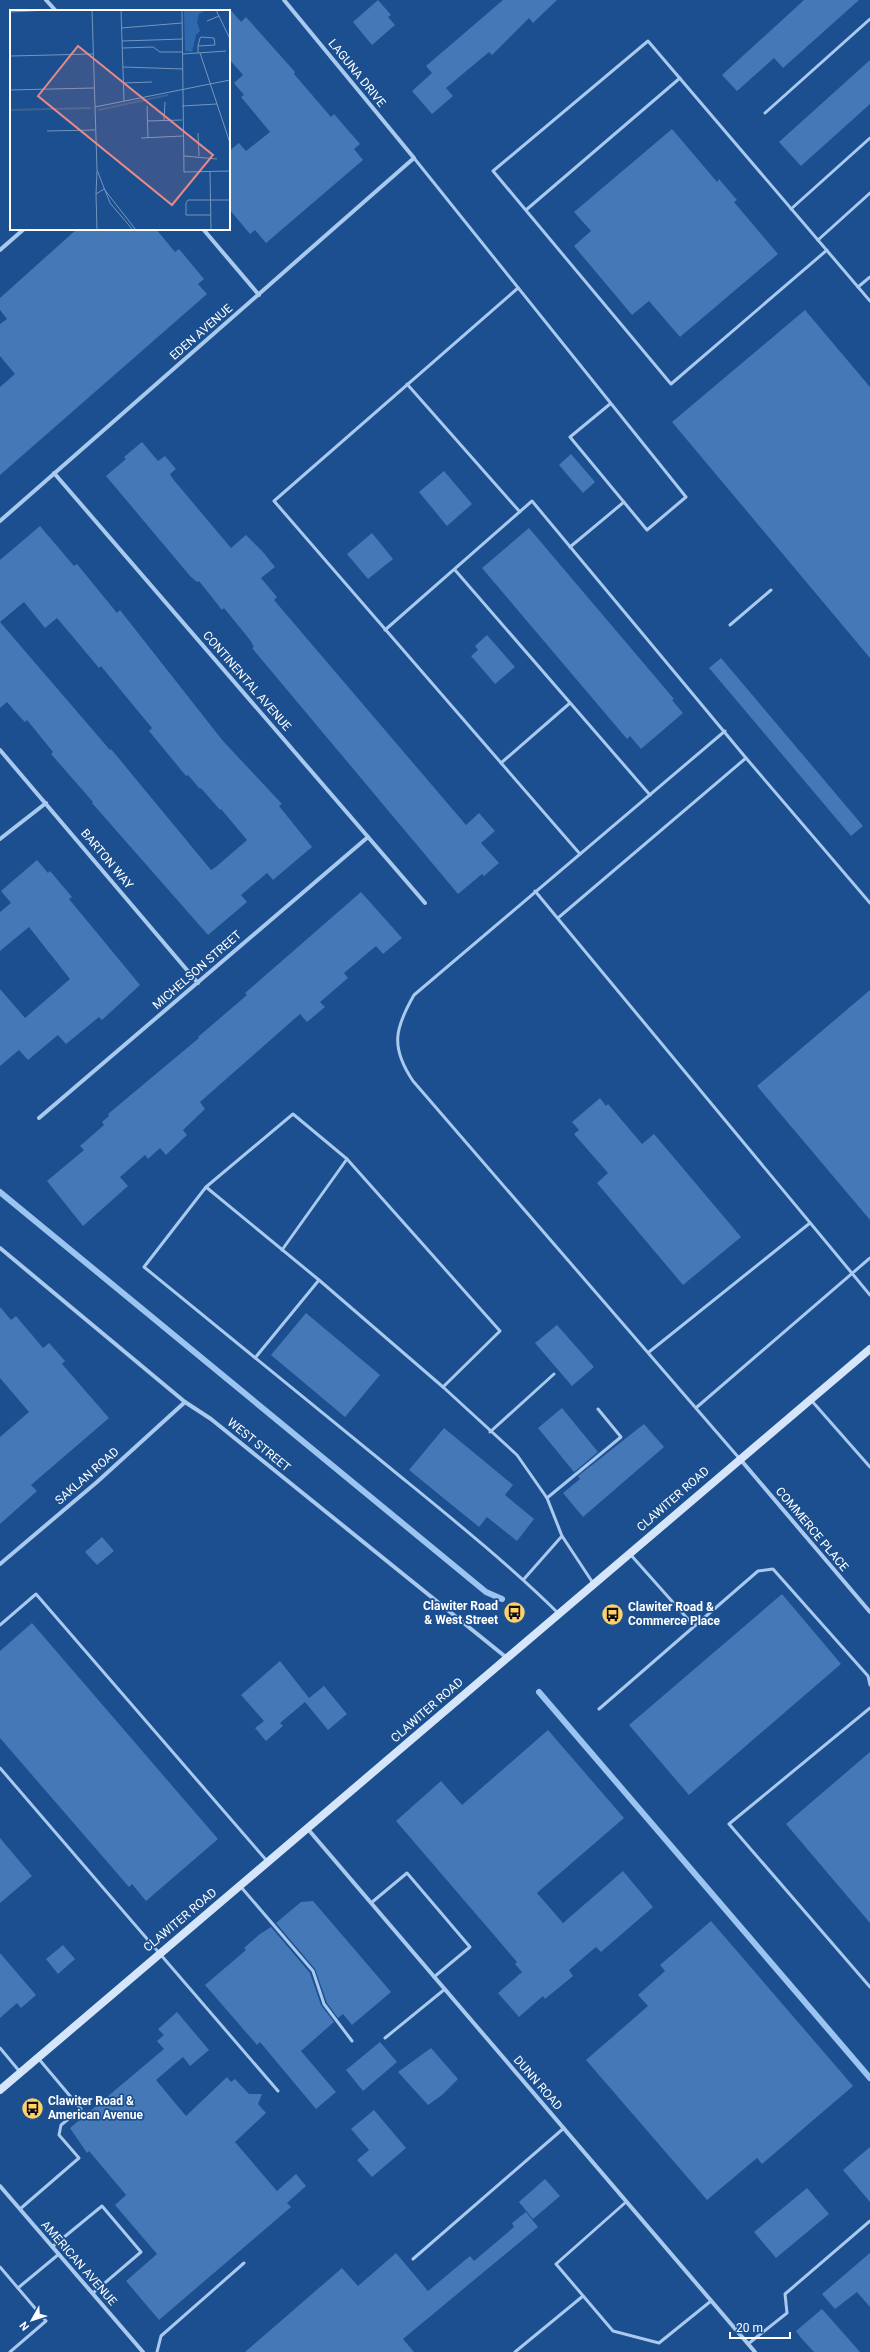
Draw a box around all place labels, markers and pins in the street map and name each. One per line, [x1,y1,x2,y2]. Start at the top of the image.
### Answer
place label: Clawiter Road & West Street [423,1599,498,1627]
bus stop icon: Clawiter Road & West Street [501,1600,527,1626]
place label: Clawiter Road & Commerce Place [628,1600,720,1628]
bus stop icon: Clawiter Road & Commerce Place [599,1601,625,1627]
place label: Clawiter Road & American Avenue [48,2094,143,2122]
bus stop icon: Clawiter Road & American Avenue [19,2095,45,2121]

